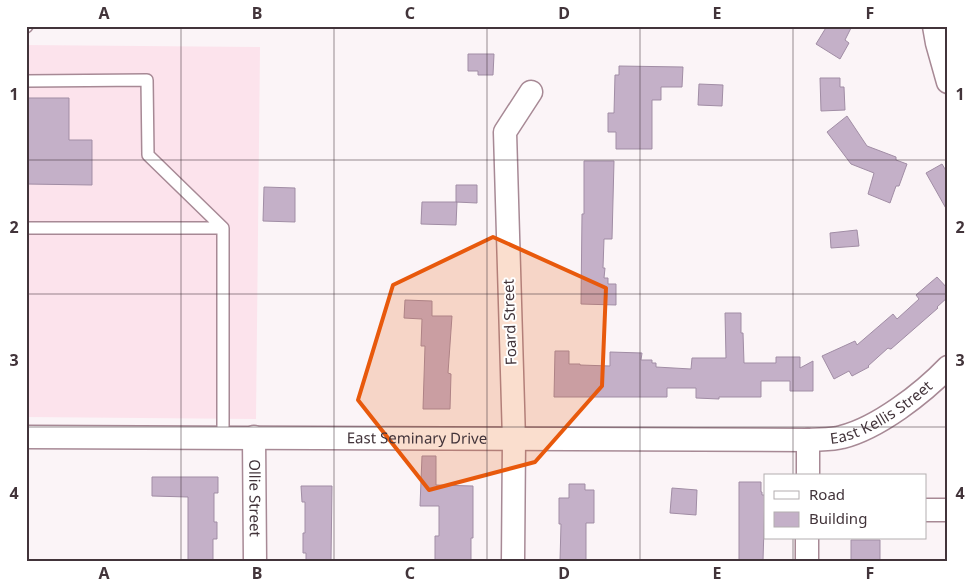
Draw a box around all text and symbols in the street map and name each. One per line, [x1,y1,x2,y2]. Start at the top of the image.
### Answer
text: A [98,2,110,24]
text: B [252,2,262,24]
text: C [405,2,415,24]
text: D [558,2,570,24]
text: E [713,2,722,24]
text: F [866,2,874,24]
text: 1 [9,83,19,105]
text: 1 [955,83,965,105]
text: 2 [9,216,19,238]
text: 2 [955,216,965,238]
street label: Foard Street [497,278,520,365]
text: 3 [9,349,19,371]
text: 3 [955,349,965,371]
street label: East Kellis Street [829,375,937,448]
street label: East Seminary Drive [347,427,487,448]
street label: Ollie Street [245,459,266,537]
legend [764,474,926,540]
text: 4 [9,482,19,504]
text: 4 [955,482,965,504]
text: Road [809,484,845,504]
text: Building [809,508,867,528]
text: A [98,562,110,584]
text: B [252,562,262,584]
text: C [405,562,415,584]
text: D [558,562,570,584]
text: E [713,562,722,584]
text: F [866,562,874,584]

